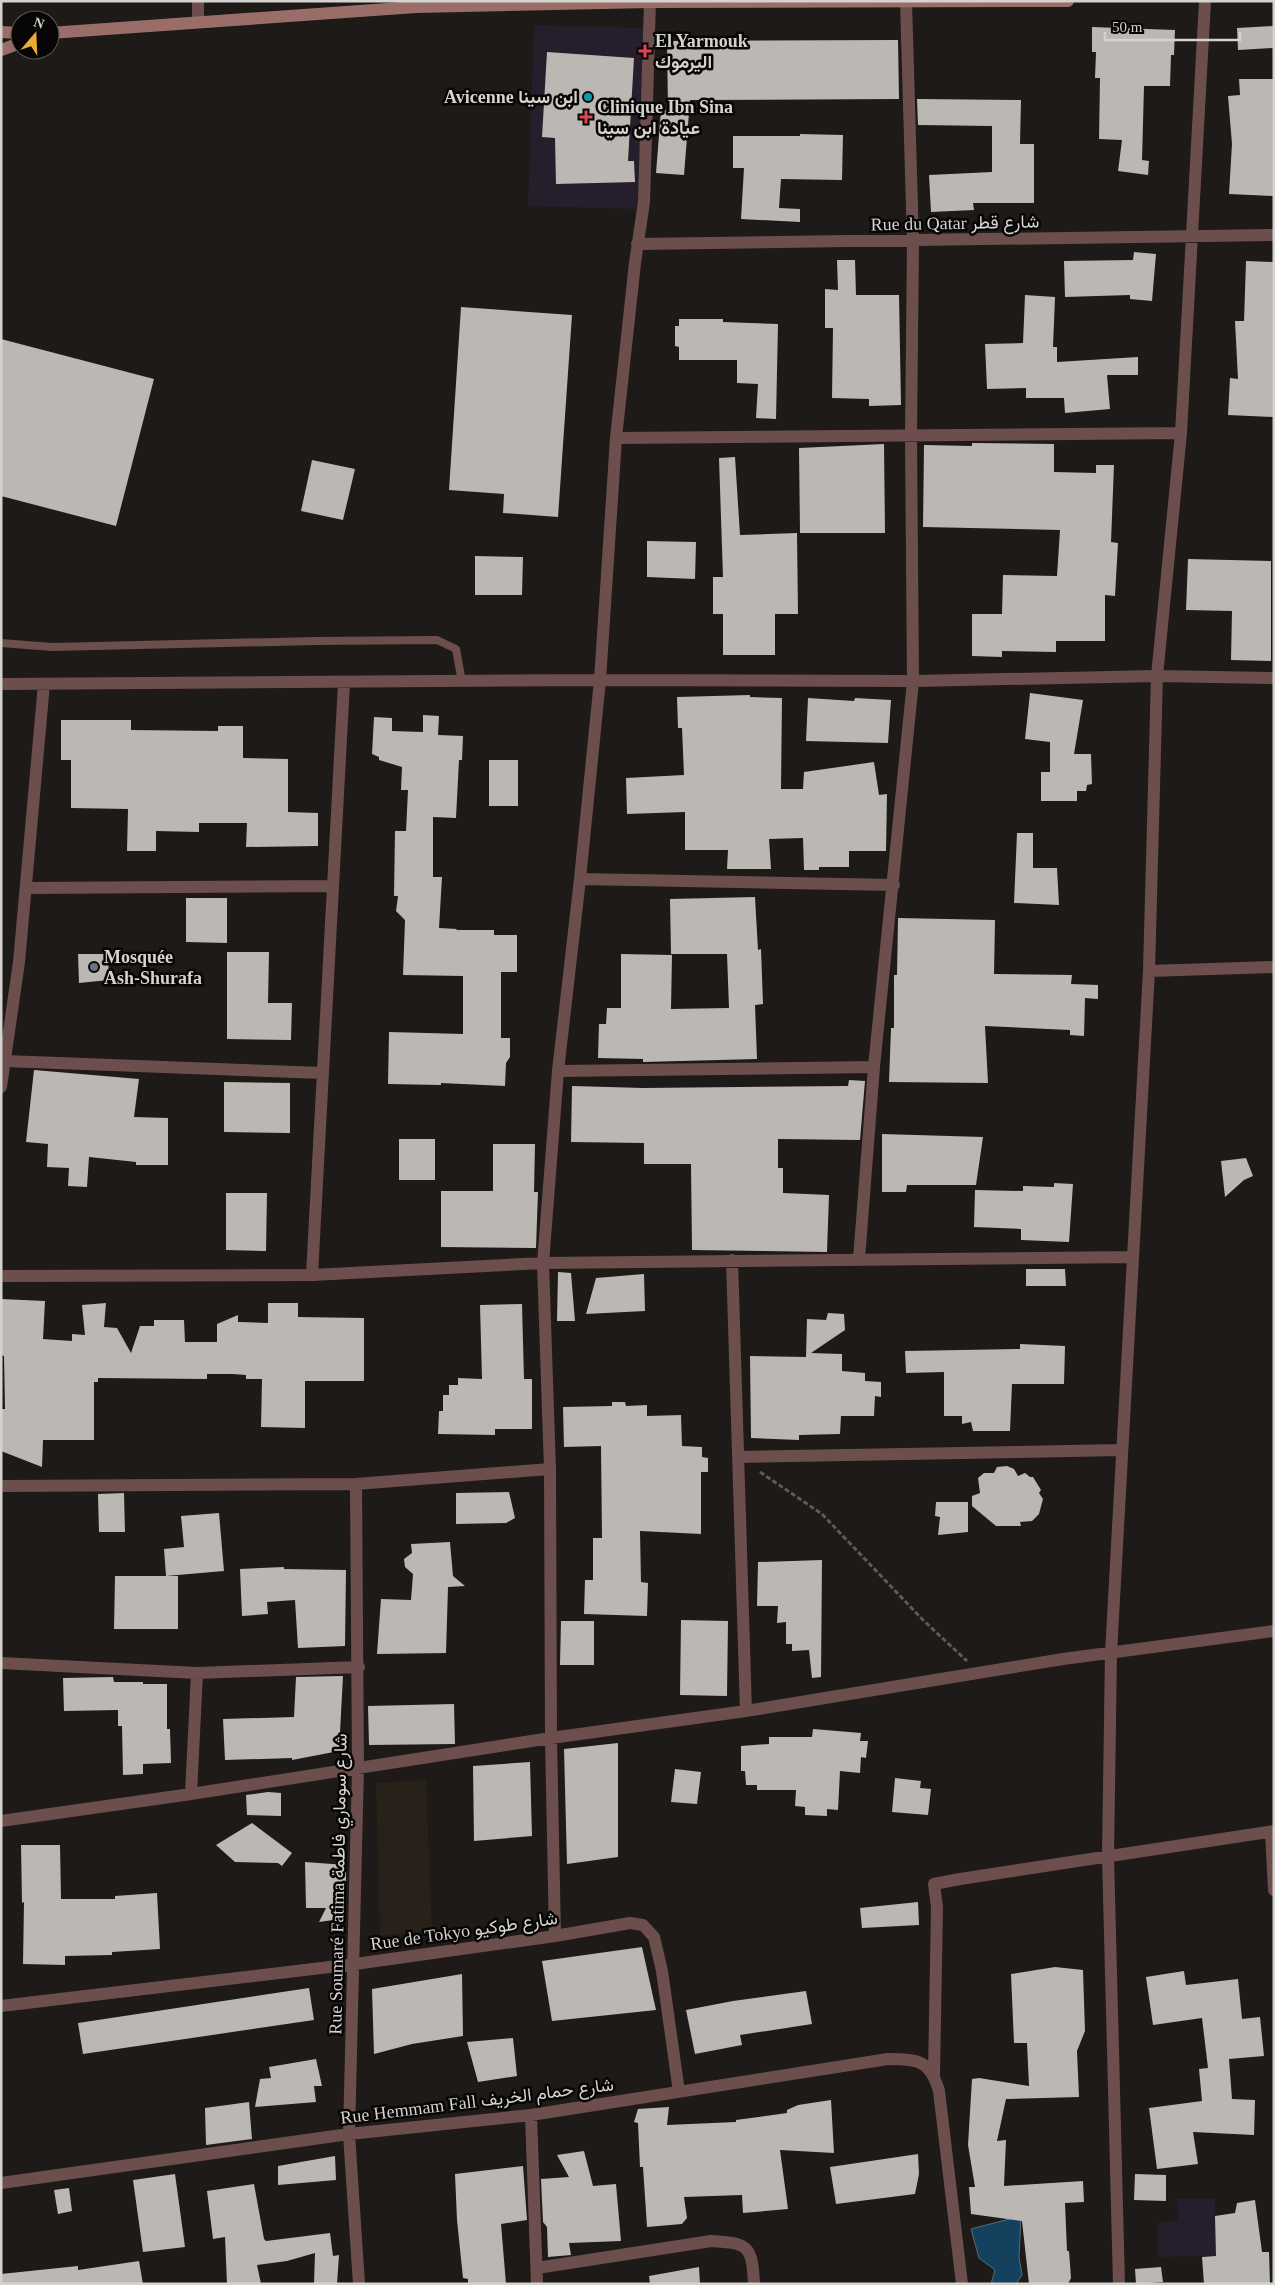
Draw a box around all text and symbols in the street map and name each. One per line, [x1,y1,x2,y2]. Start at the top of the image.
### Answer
north arrow [10,10,60,60]
scale bar [1105,10,1240,42]
text: N [32,14,46,32]
text: 50 m [1112,19,1143,35]
place label: El Yarmouk اليرموك [655,31,748,73]
marker: El Yarmouk اليرموك [639,45,651,57]
place label: Avicenne ابن سينا [444,87,578,108]
marker: Avicenne ابن سينا [582,91,594,103]
place label: Clinique Ibn Sina عيادة ابن سينا [597,97,733,139]
marker: Clinique Ibn Sina عيادة ابن سينا [579,110,593,124]
street label: Rue du Qatar شارع قطر [871,212,1039,236]
place label: Mosquée Ash-Shurafa [104,947,202,988]
marker: Mosquée Ash-Shurafa [88,961,100,973]
street label: Rue Soumaré Fatima شارع سوماري فاطمة [325,1733,356,2035]
street label: Rue de Tokyo شارع طوكيو [369,1908,559,1956]
street label: Rue Hemmam Fall شارع حمام الخريف [339,2074,615,2130]

